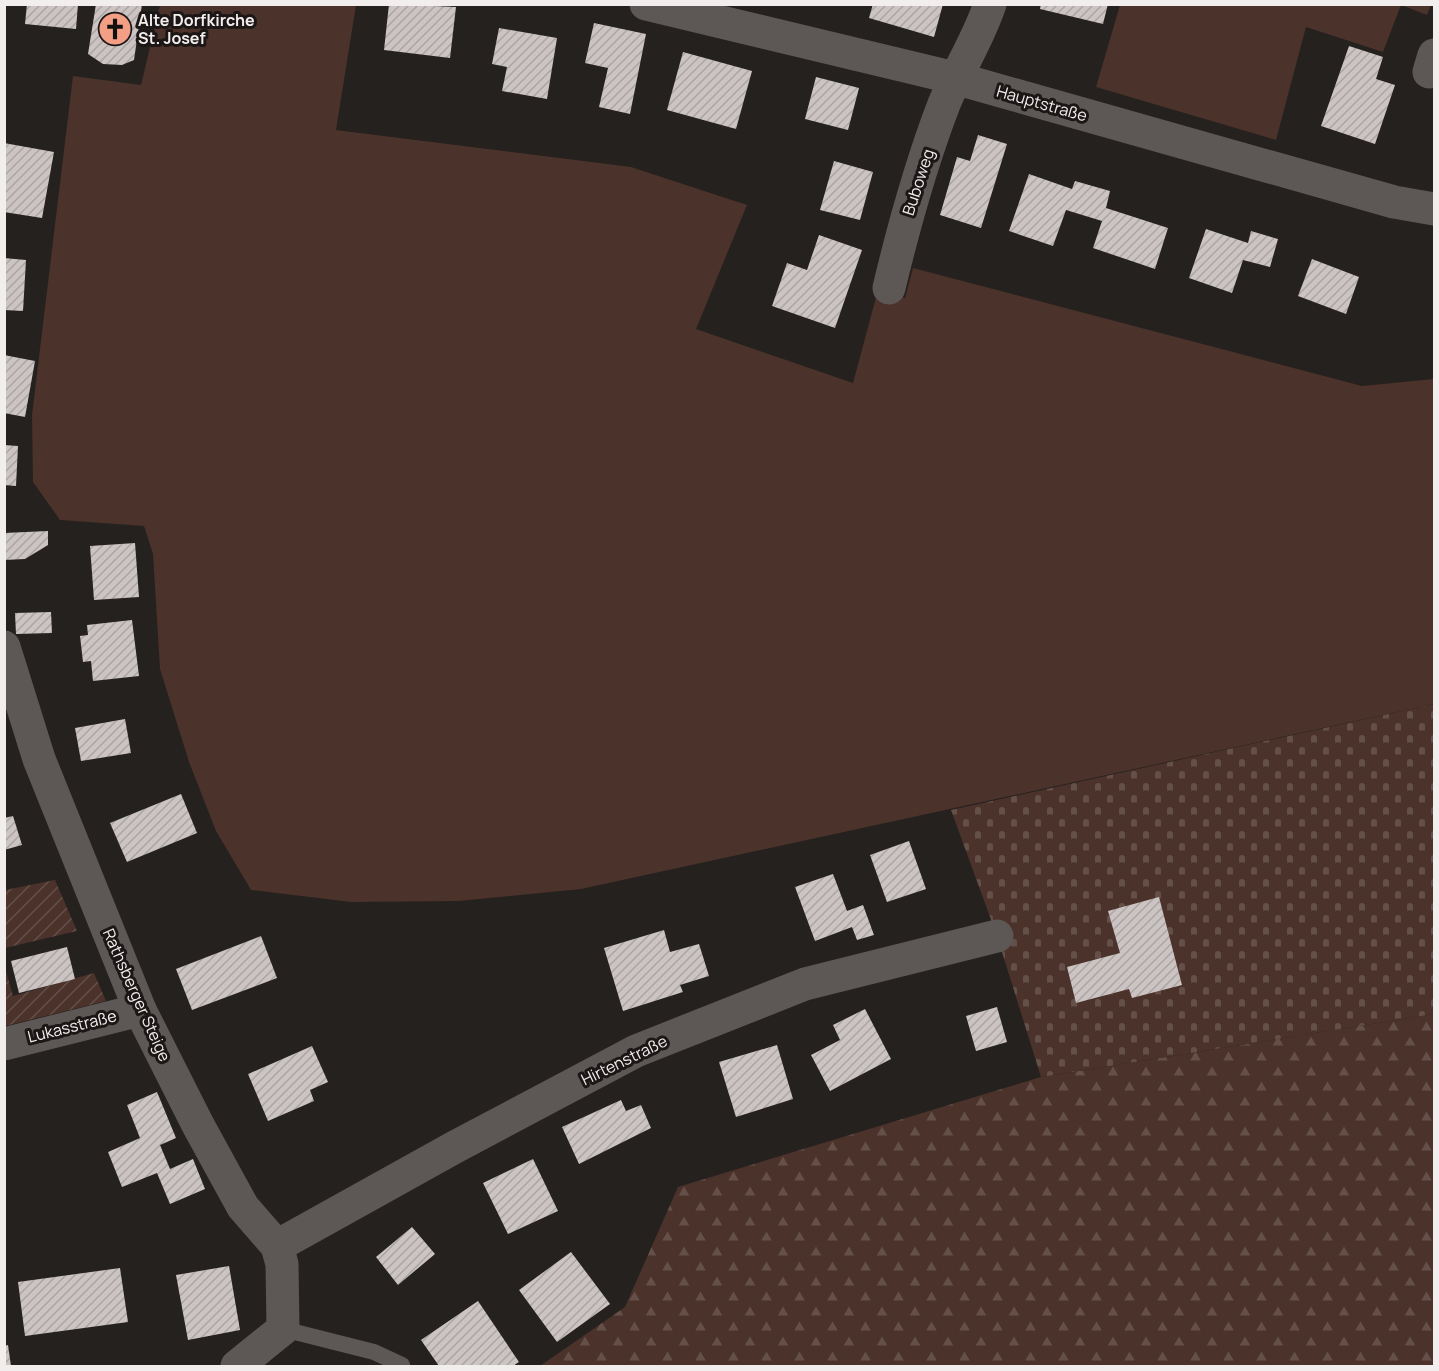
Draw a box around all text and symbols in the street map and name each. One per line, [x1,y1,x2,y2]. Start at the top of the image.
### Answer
place label: Alte Dorfkirche St. Josef [138,9,255,49]
church icon: Alte Dorfkirche St. Josef [97,11,133,47]
street label: Hauptstraße [994,80,1090,126]
street label: Buboweg [897,146,939,218]
street label: Rathsberger Steige [98,925,176,1065]
street label: Lukasstraße [25,1004,119,1048]
street label: Hirtenstraße [577,1030,671,1090]

